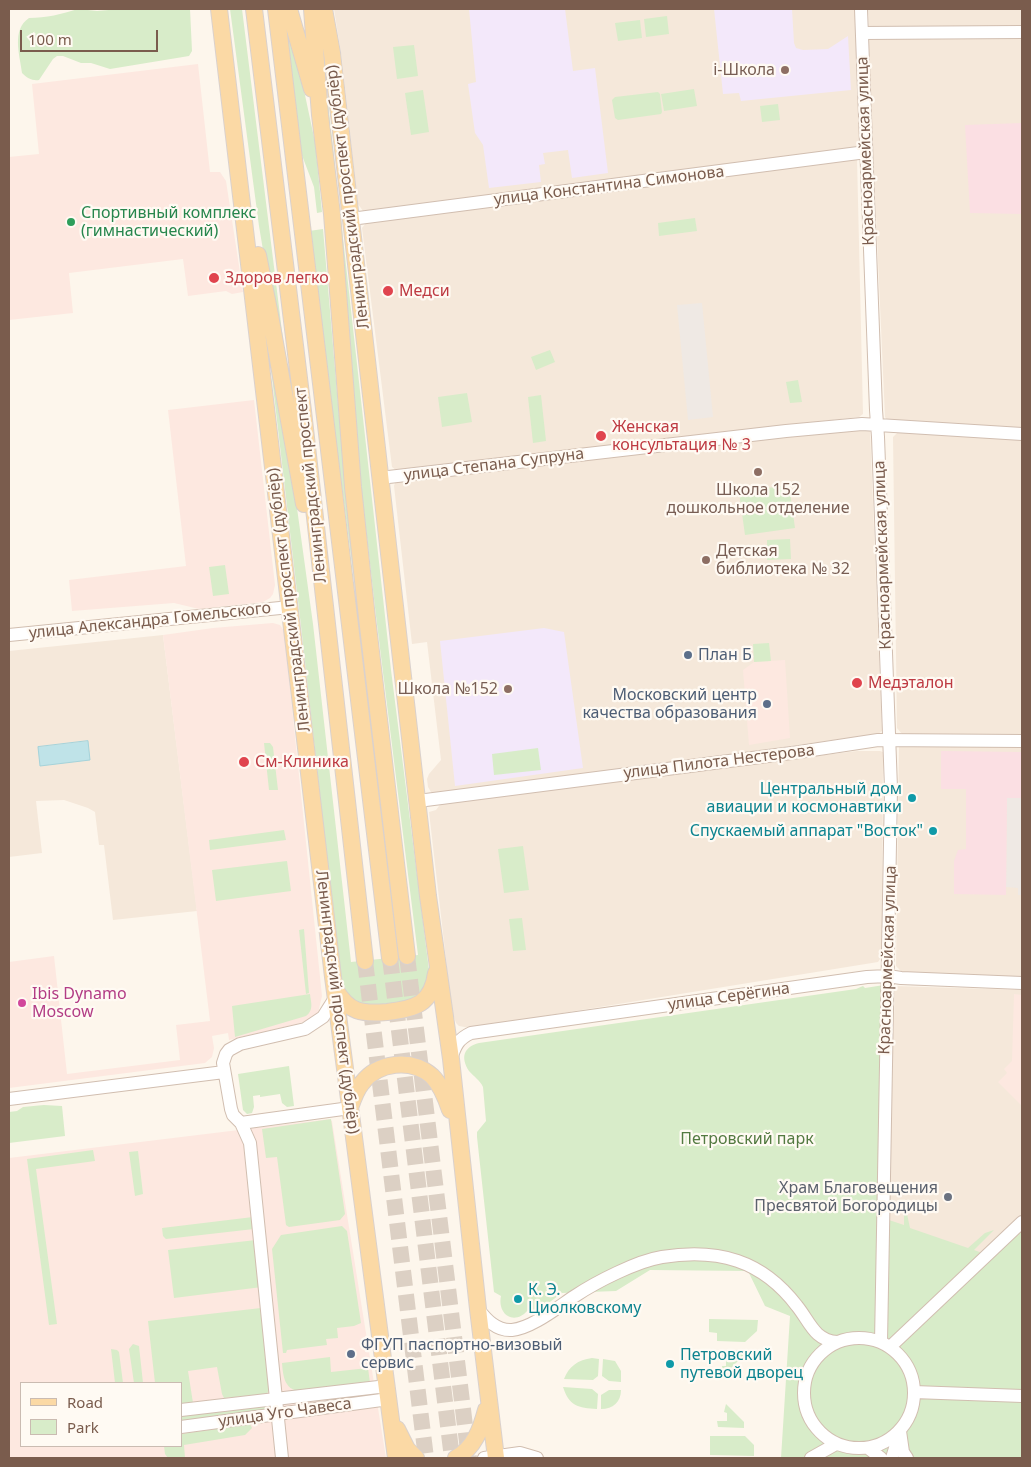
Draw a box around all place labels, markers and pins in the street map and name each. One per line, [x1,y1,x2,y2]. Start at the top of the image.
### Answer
place label: i-Школа [713,60,775,80]
marker: i-Школа [779,64,791,76]
place label: Спортивный комплекс (гимнастический) [81,203,256,241]
marker: Спортивный комплекс (гимнастический) [65,216,77,228]
place label: Здоров легко [225,268,329,288]
marker: Здоров легко [207,271,221,285]
place label: Медси [399,281,450,301]
marker: Медси [381,284,395,298]
place label: Женская консультация № 3 [612,417,751,455]
marker: Женская консультация № 3 [594,429,608,443]
marker: Школа 152 дошкольное отделение [752,466,764,478]
place label: Школа 152 дошкольное отделение [666,480,850,518]
place label: Детская библиотека № 32 [716,541,850,579]
marker: Детская библиотека № 32 [700,554,712,566]
place label: План Б [698,645,752,665]
marker: План Б [682,649,694,661]
place label: Медэталон [868,673,954,693]
marker: Медэталон [850,676,864,690]
place label: Школа №152 [398,679,498,699]
marker: Школа №152 [502,683,514,695]
place label: Московский центр качества образования [582,685,757,723]
marker: Московский центр качества образования [761,698,773,710]
place label: См-Клиника [255,752,349,772]
marker: См-Клиника [237,755,251,769]
place label: Центральный дом авиации и космонавтики [707,779,902,817]
marker: Центральный дом авиации и космонавтики [906,792,918,804]
place label: Спускаемый аппарат "Восток" [690,821,923,841]
marker: Спускаемый аппарат "Восток" [927,825,939,837]
place label: Ibis Dynamo Moscow [32,984,127,1022]
marker: Ibis Dynamo Moscow [16,997,28,1009]
place label: Храм Благовещения Пресвятой Богородицы [754,1178,938,1216]
marker: Храм Благовещения Пресвятой Богородицы [942,1191,954,1203]
place label: К. Э. Циолковскому [528,1280,641,1318]
marker: К. Э. Циолковскому [512,1293,524,1305]
place label: ФГУП паспортно-визовый сервис [361,1335,563,1373]
place label: Петровский путевой дворец [680,1345,803,1383]
marker: ФГУП паспортно-визовый сервис [345,1348,357,1360]
marker: Петровский путевой дворец [664,1358,676,1370]

